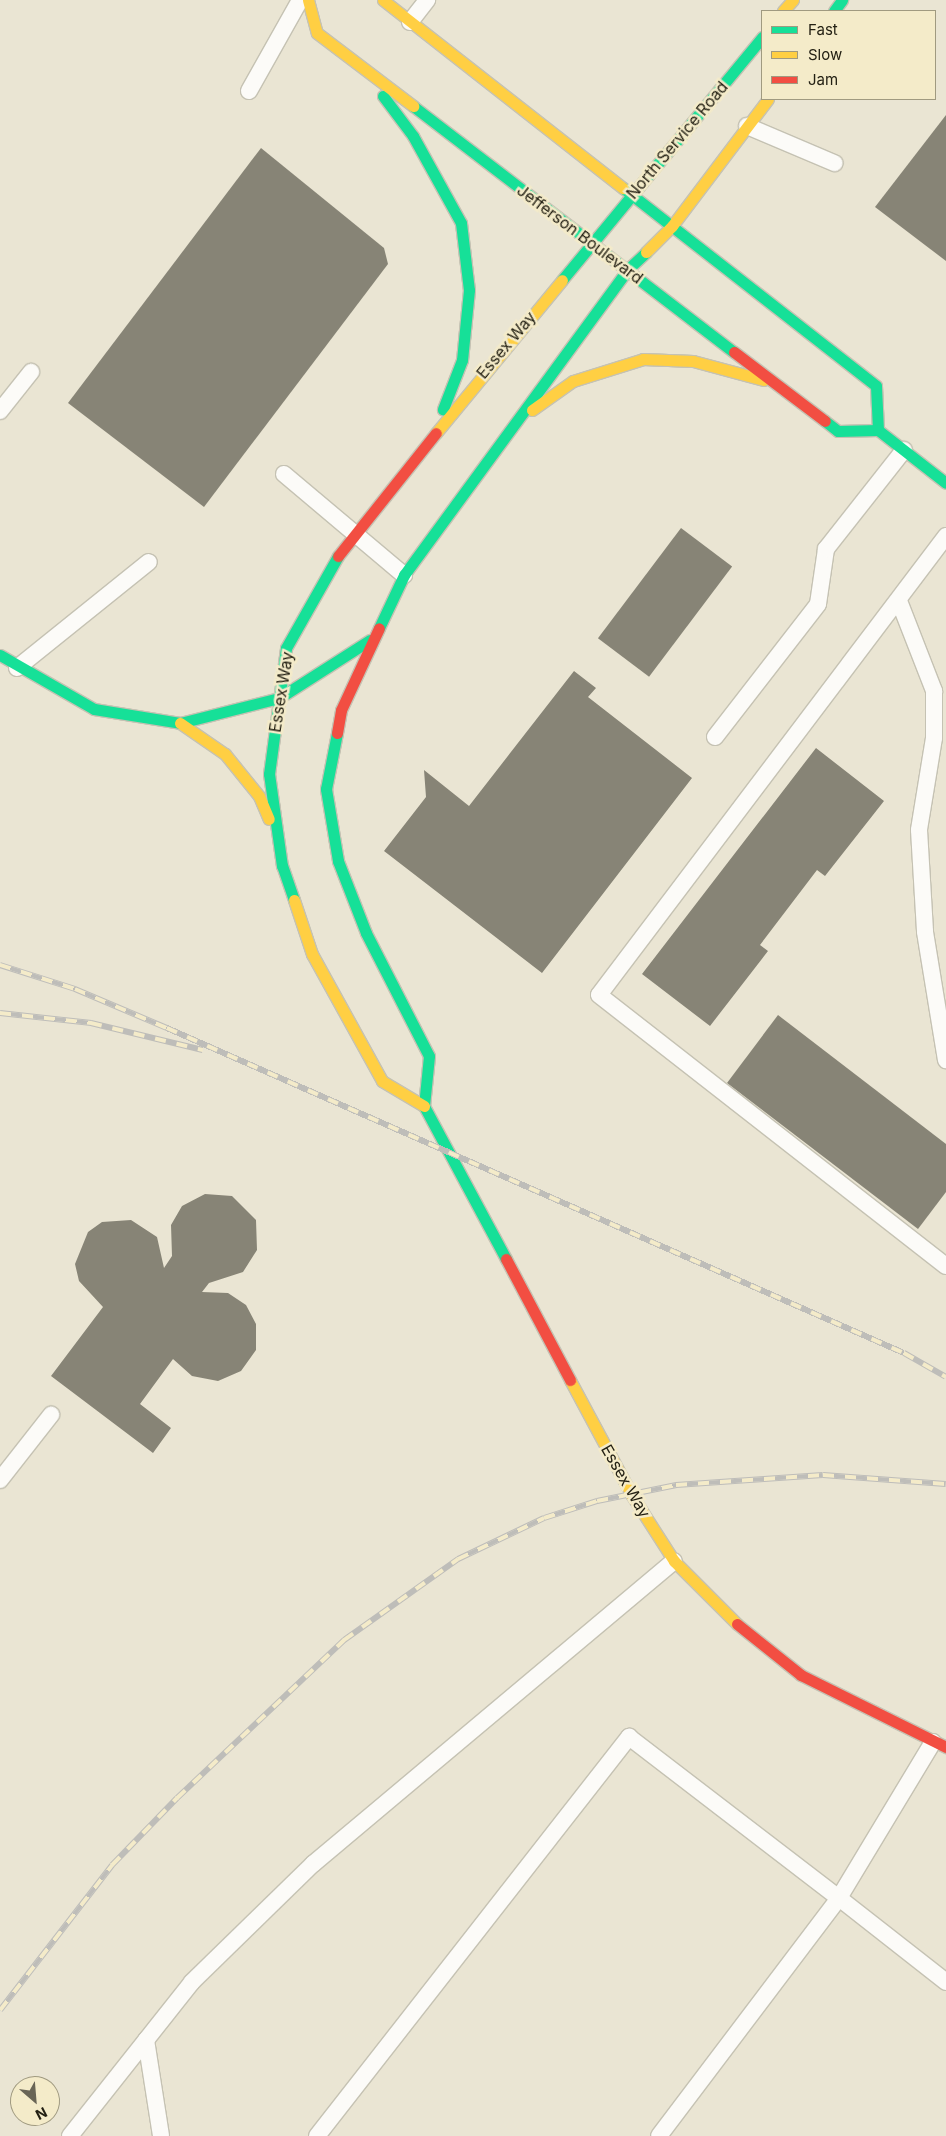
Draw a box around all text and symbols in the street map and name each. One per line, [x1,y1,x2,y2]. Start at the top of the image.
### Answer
legend [761,10,936,100]
text: Fast [808,20,838,39]
text: Slow [808,45,842,64]
text: Jam [808,70,838,89]
street label: North Service Road [622,77,732,203]
street label: Jefferson Boulevard [513,180,647,288]
street label: Essex Way [472,308,540,382]
street label: Essex Way [265,650,297,734]
street label: Essex Way [597,1441,655,1521]
north arrow [10,2076,60,2126]
text: N [33,2104,50,2124]

